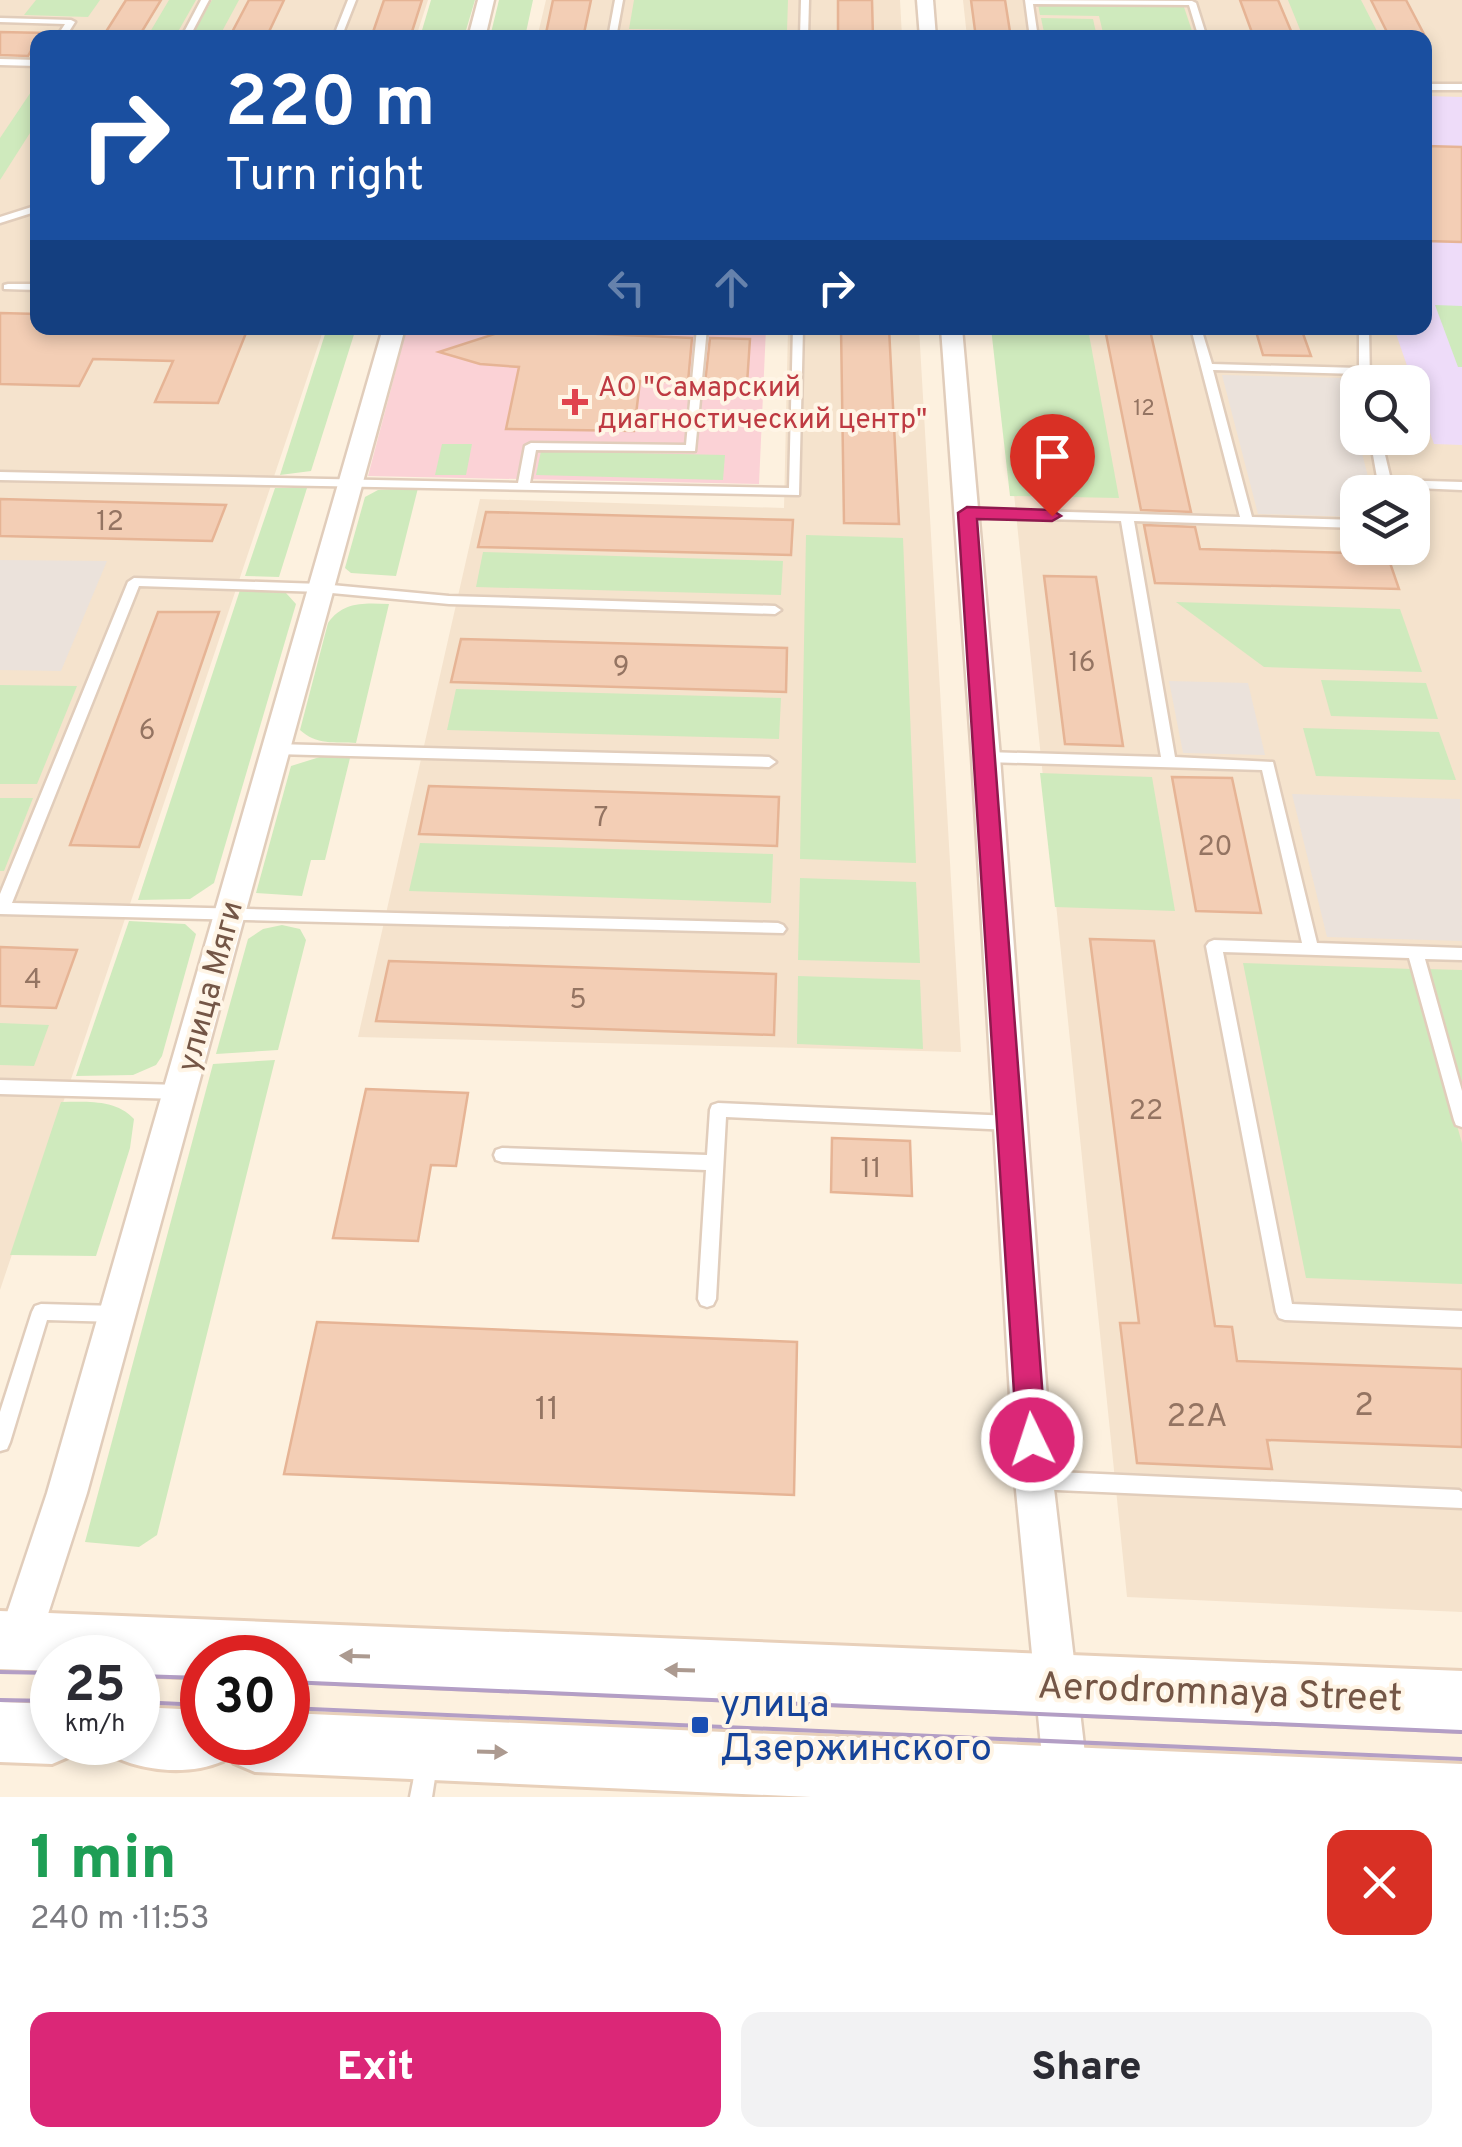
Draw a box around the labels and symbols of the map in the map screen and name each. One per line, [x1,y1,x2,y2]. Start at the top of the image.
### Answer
place label: АО "Самарский диагностический центр" [598,371,927,439]
marker: АО "Самарский диагностический центр" [562,389,588,415]
house number: 12 [1133,396,1155,423]
pin [1010,414,1095,517]
house number: 12 [96,505,124,541]
house number: 16 [1068,646,1096,682]
house number: 9 [613,650,629,686]
house number: 6 [139,714,155,750]
house number: 7 [594,801,608,837]
house number: 20 [1197,830,1233,866]
street label: улица Мяги [170,897,254,1077]
house number: 4 [24,963,42,999]
house number: 5 [569,983,587,1019]
house number: 22 [1129,1094,1163,1130]
house number: 11 [861,1152,881,1188]
house number: 2 [1354,1387,1374,1427]
position arrow [980,1388,1084,1492]
house number: 11 [535,1391,559,1431]
house number: 22А [1167,1398,1227,1438]
speed limit sign: 30 [180,1635,310,1765]
one-way arrow [339,1648,371,1664]
one-way arrow [664,1661,696,1677]
street label: Aerodromnaya Street [1037,1664,1403,1725]
place label: улица Дзержинского [720,1682,992,1775]
marker: улица Дзержинского [689,1714,711,1736]
one-way arrow [477,1745,509,1761]

